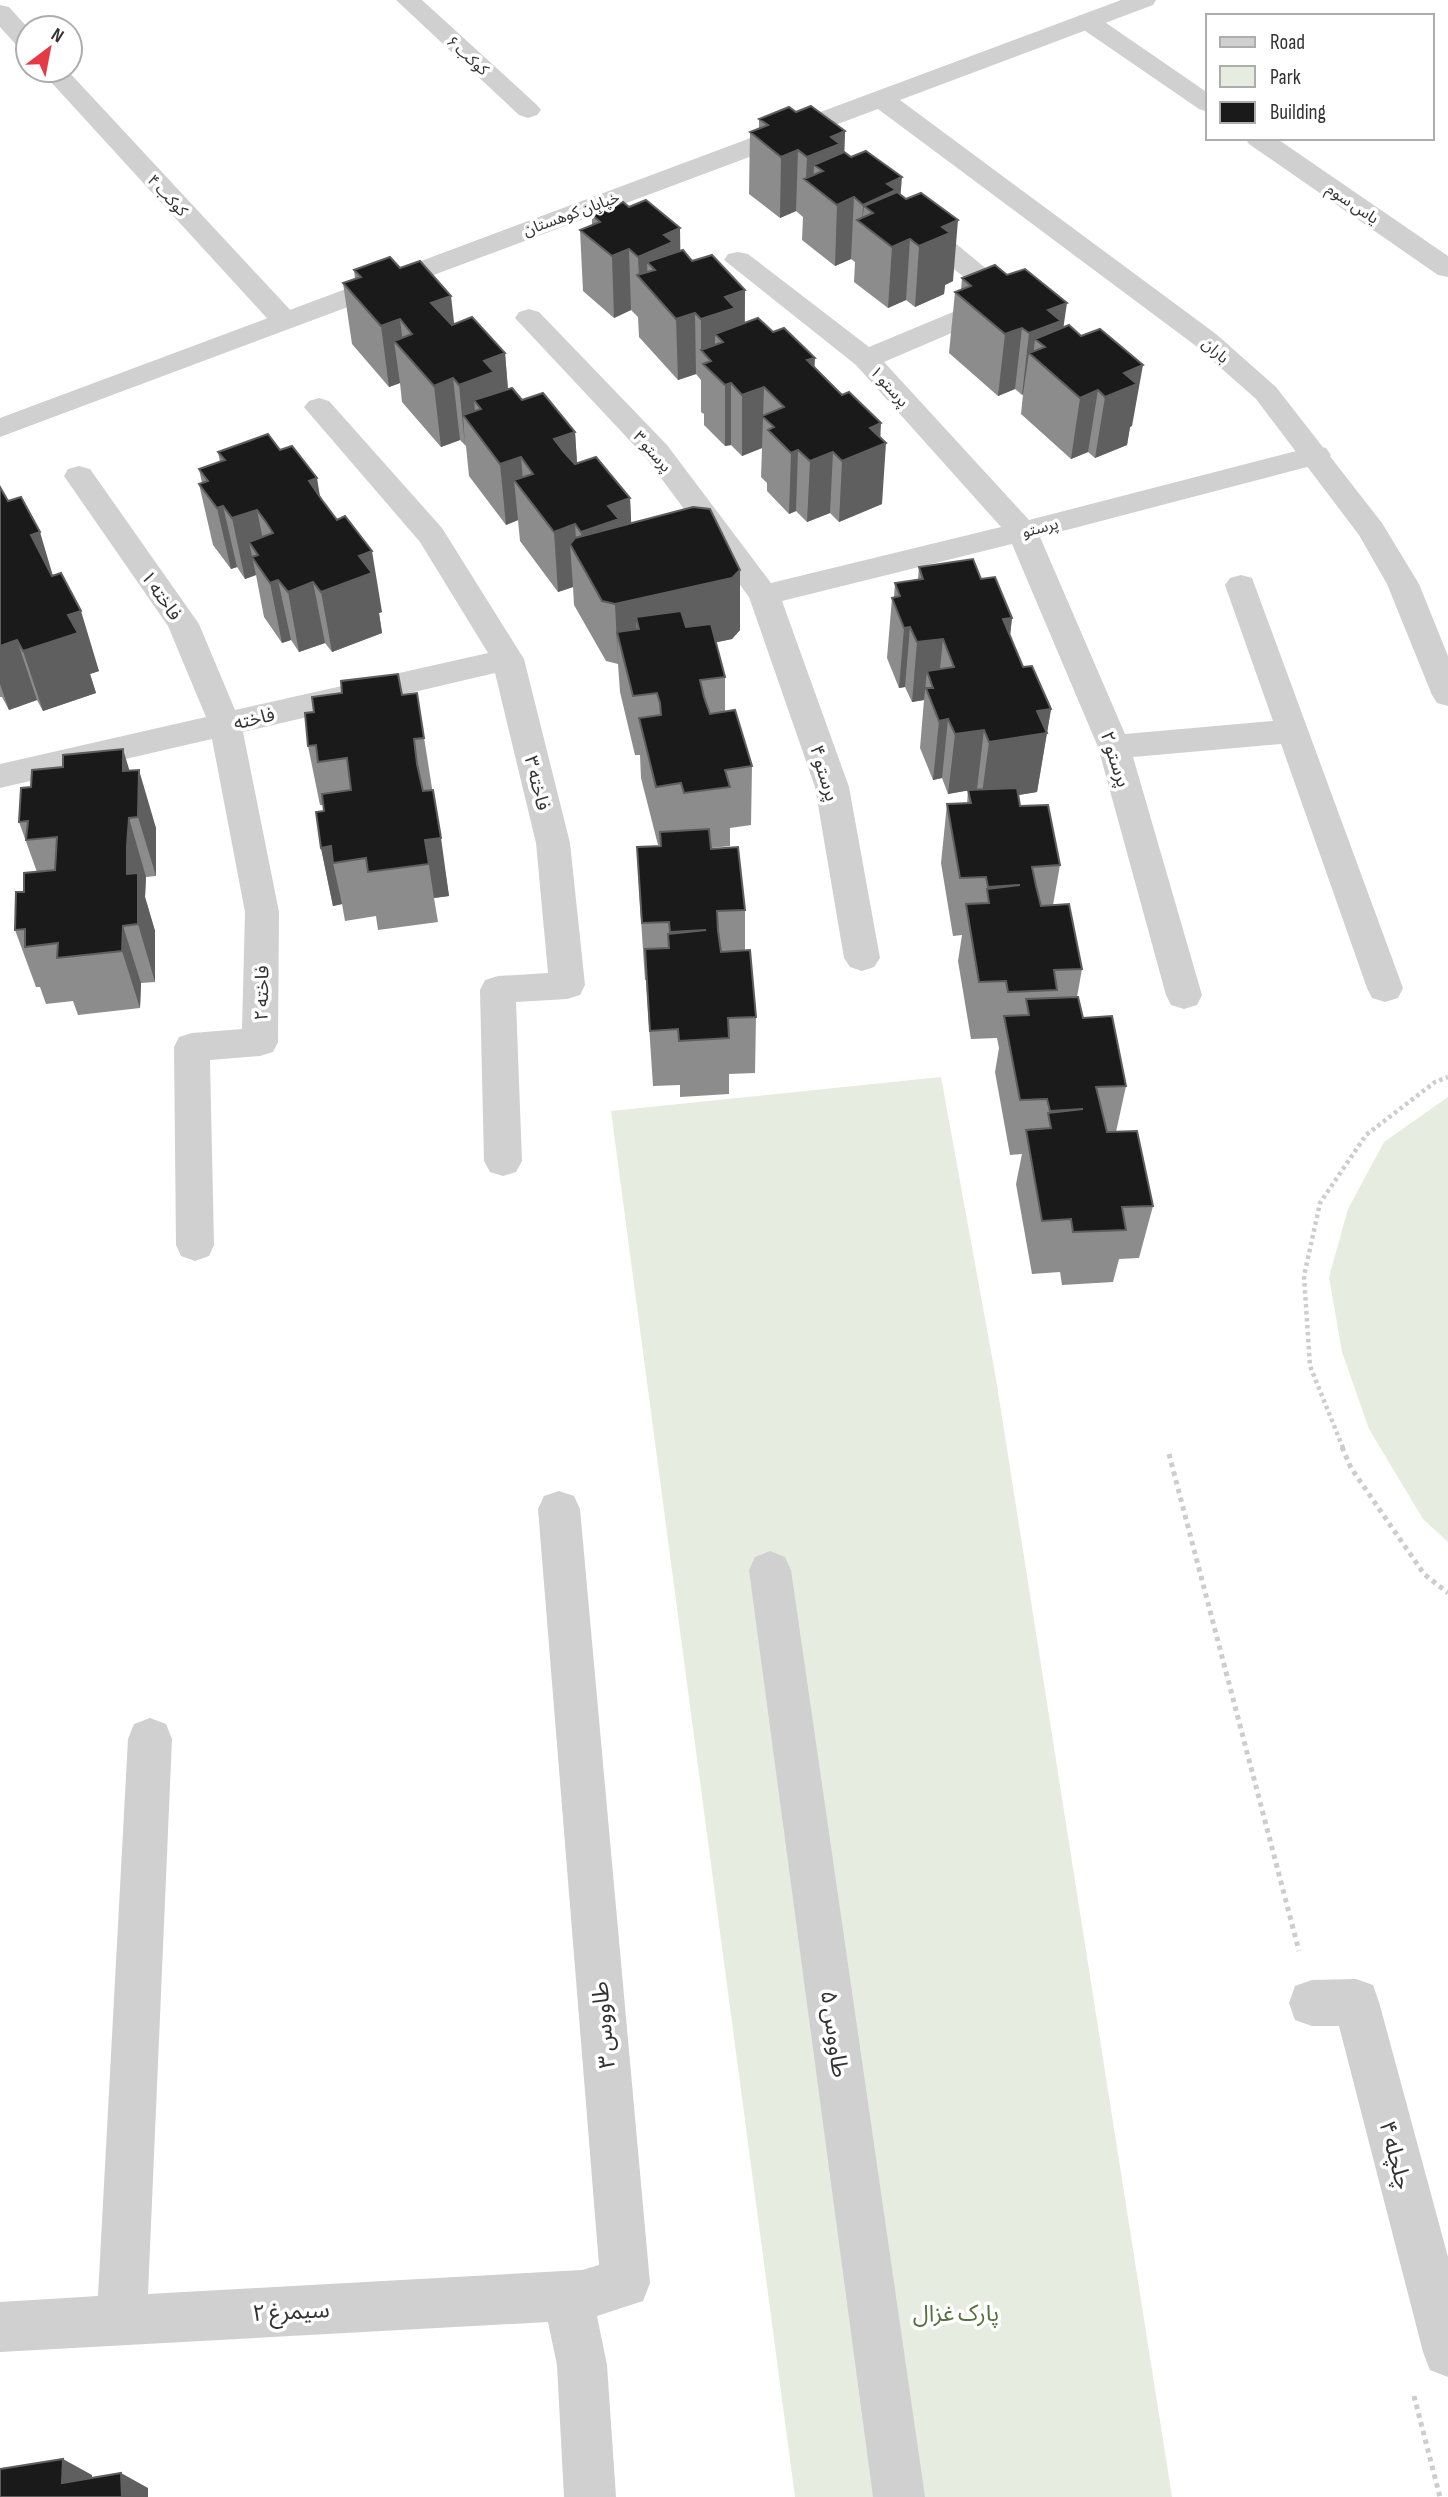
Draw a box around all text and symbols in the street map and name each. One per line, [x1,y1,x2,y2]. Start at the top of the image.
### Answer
north arrow [14,14,84,84]
legend [1206,14,1434,140]
text: N [47,23,68,48]
text: Road [1270,30,1305,55]
street label: کوکب ۶ [442,32,492,80]
text: Park [1270,65,1301,90]
text: Building [1270,100,1326,125]
street label: کوکب ۴ [143,171,191,221]
street label: یاس سوم [1321,180,1382,230]
street label: خیابان کوهستان [521,188,622,241]
street label: باران [1198,334,1232,368]
street label: پرستو ۱ [866,363,912,411]
street label: پرستو ۳ [629,427,675,477]
street label: پرستو [1020,515,1061,543]
street label: فاخته ۱ [135,567,186,625]
street label: فاخته [232,704,277,735]
street label: پرستو ۲ [1095,729,1134,790]
street label: پرستو ۴ [804,743,843,804]
street label: فاخته ۳ [519,754,554,813]
street label: فاخته ۲ [251,965,274,1021]
street label: طاووس ۳ [586,1980,622,2070]
street label: طاووس ۵ [814,1989,854,2079]
street label: چلچله ۴ [1372,2118,1418,2193]
street label: سیمرغ ۲ [252,2296,331,2330]
park label: پارک غزال [913,2300,999,2328]

